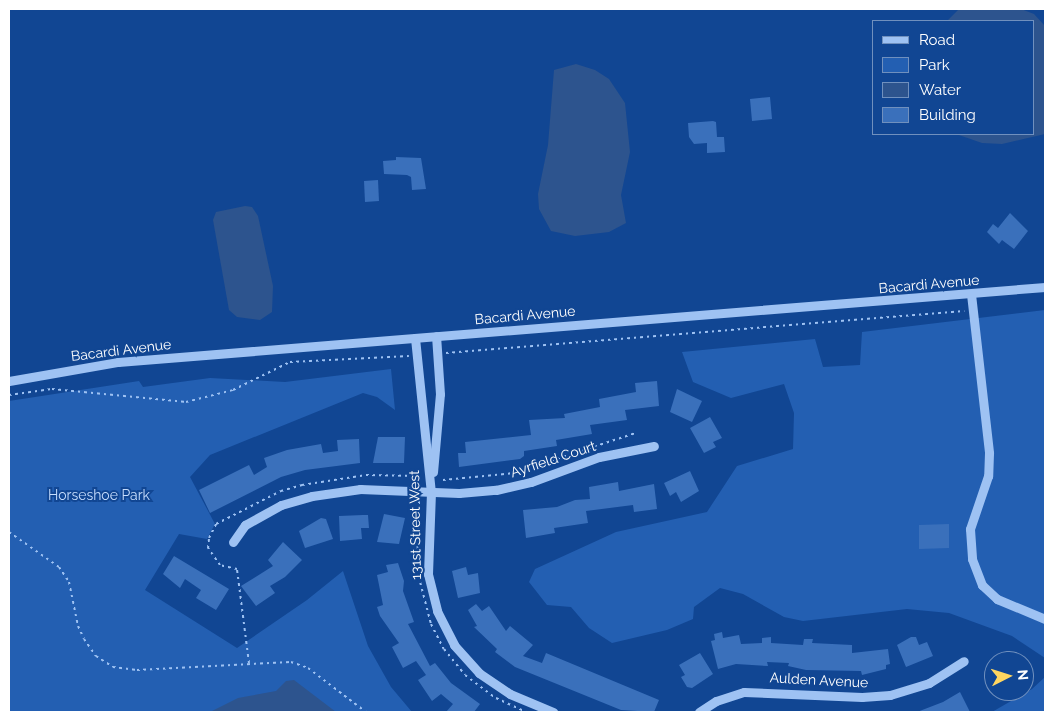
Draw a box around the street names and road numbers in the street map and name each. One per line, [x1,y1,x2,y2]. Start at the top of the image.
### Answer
street label: Bacardi Avenue [878,271,980,297]
street label: Bacardi Avenue [474,302,576,328]
street label: Bacardi Avenue [70,335,172,365]
street label: Ayrfield Court [508,437,598,481]
street label: 131st Street West [406,470,424,580]
street label: Aulden Avenue [769,669,869,691]

